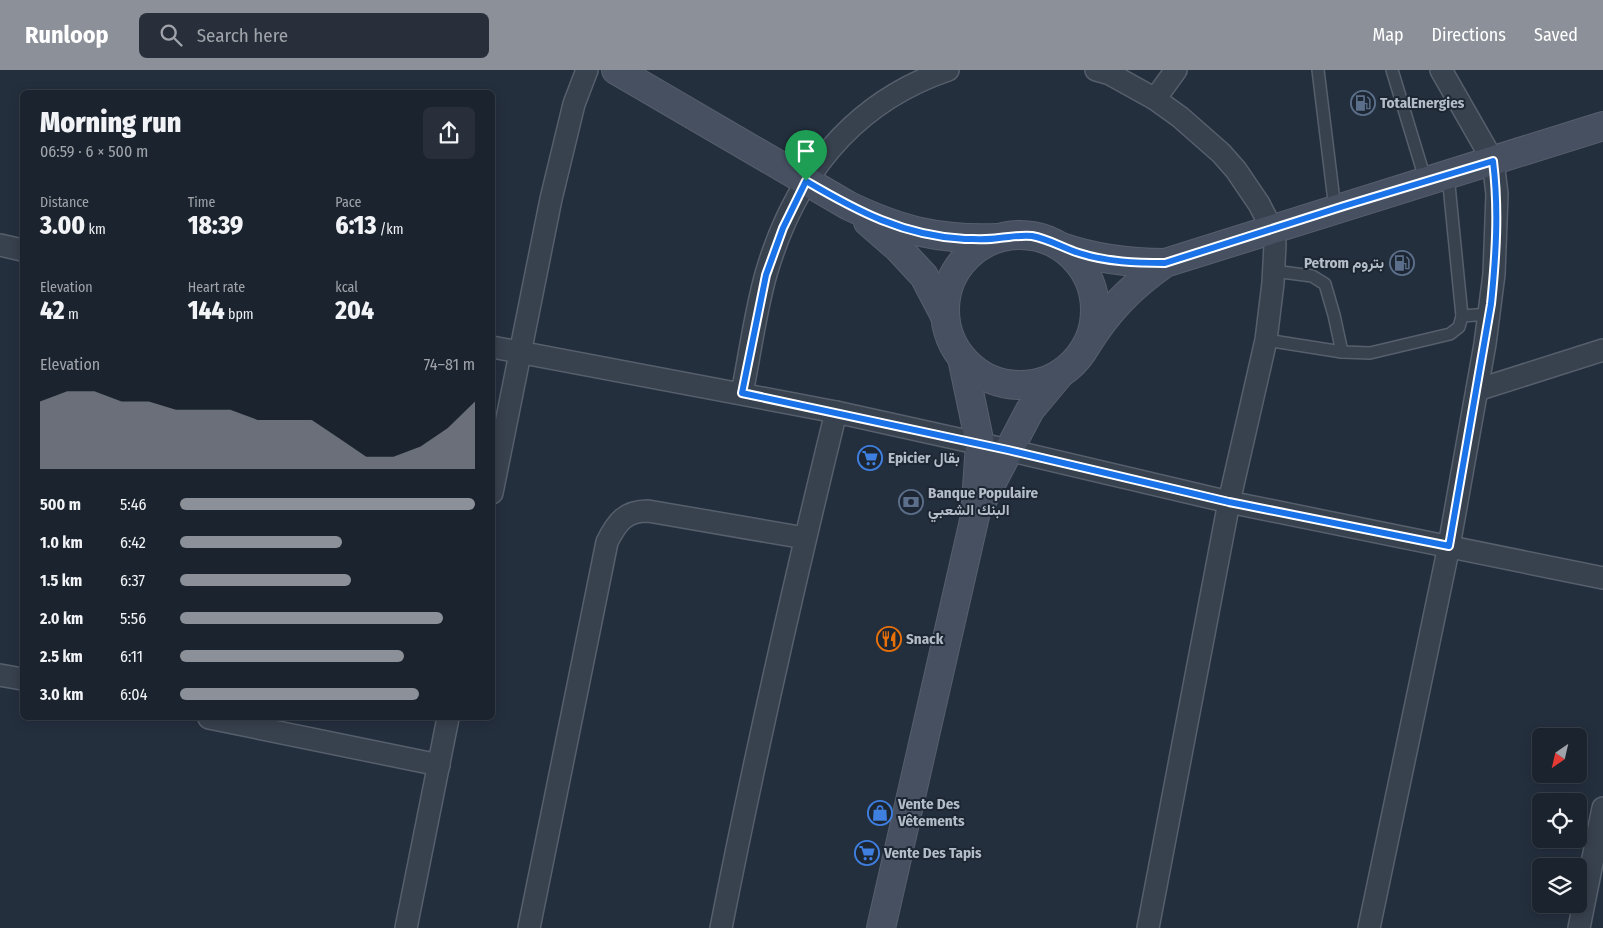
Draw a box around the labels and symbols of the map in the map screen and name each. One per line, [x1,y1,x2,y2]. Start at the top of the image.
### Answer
fuel station icon: TotalEnergies [1350,90,1376,116]
place label: TotalEnergies [1380,94,1465,112]
pin [785,130,827,181]
fuel station icon: Petrom بتروم [1389,250,1415,276]
place label: Petrom بتروم [1304,254,1384,273]
supermarket icon: Epicier بقال [857,445,883,471]
place label: Epicier بقال [888,449,960,467]
place label: Banque Populaire البنك الشعبي [928,484,1038,523]
bank icon: Banque Populaire البنك الشعبي [898,489,924,515]
restaurant icon: Snack [876,626,902,652]
place label: Snack [906,630,944,648]
north arrow [1532,728,1588,782]
place label: Vente Des Vêtements [897,795,965,830]
shop icon: Vente Des Vêtements [867,800,893,826]
supermarket icon: Vente Des Tapis [854,840,880,866]
place label: Vente Des Tapis [883,844,982,862]

